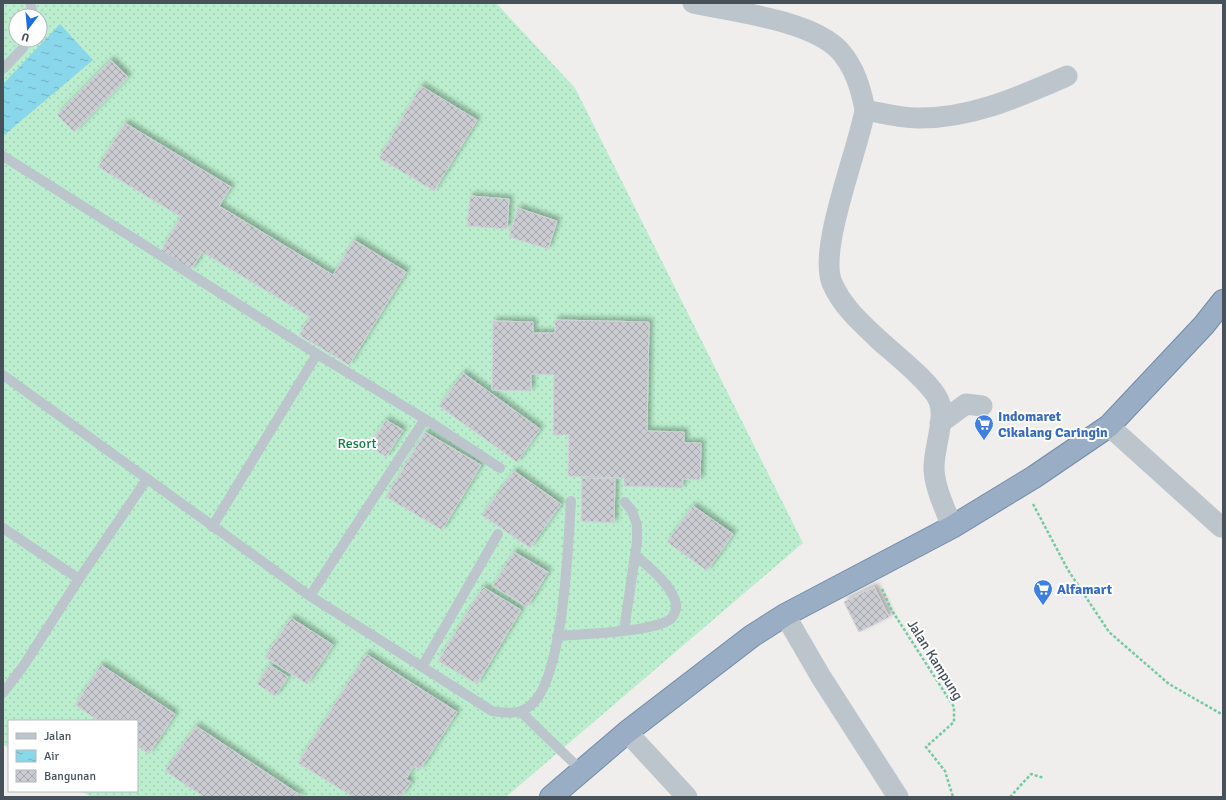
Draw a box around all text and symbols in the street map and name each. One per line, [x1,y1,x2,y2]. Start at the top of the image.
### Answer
north arrow [8,8,48,48]
text: U [20,30,31,44]
place label: Indomaret Cikalang Caringin [998,408,1108,441]
supermarket icon: Indomaret Cikalang Caringin [973,413,995,441]
park label: Resort [338,435,377,452]
supermarket icon: Alfamart [1032,578,1054,606]
place label: Alfamart [1057,581,1113,598]
street label: Jalan Kampung [904,617,966,703]
legend [8,720,138,792]
text: Jalan [44,729,71,744]
text: Air [44,749,60,764]
text: Bangunan [44,769,96,784]

